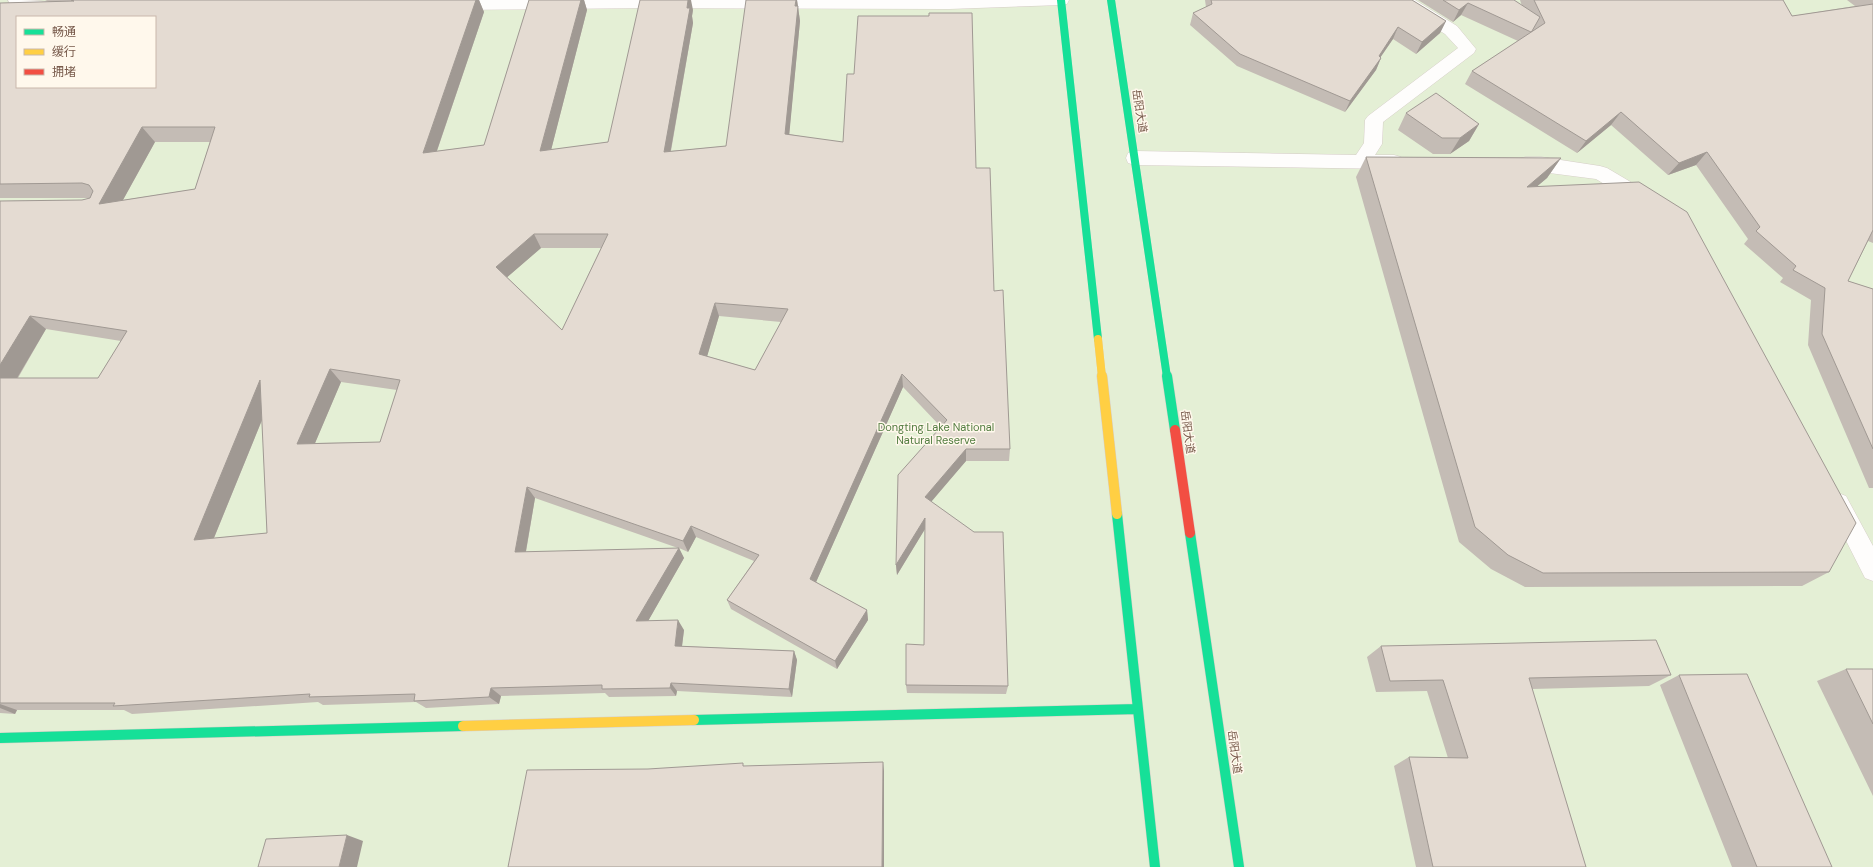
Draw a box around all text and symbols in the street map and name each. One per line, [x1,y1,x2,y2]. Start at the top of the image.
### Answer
legend [16,16,156,88]
text: 畅通 [52,24,76,40]
text: 缓行 [52,44,76,60]
text: 拥堵 [52,64,76,80]
street label: 岳阳大道 [1130,88,1150,134]
street label: 岳阳大道 [1178,409,1198,455]
park label: Dongting Lake National Natural Reserve [878,420,994,447]
street label: 岳阳大道 [1225,729,1245,775]

